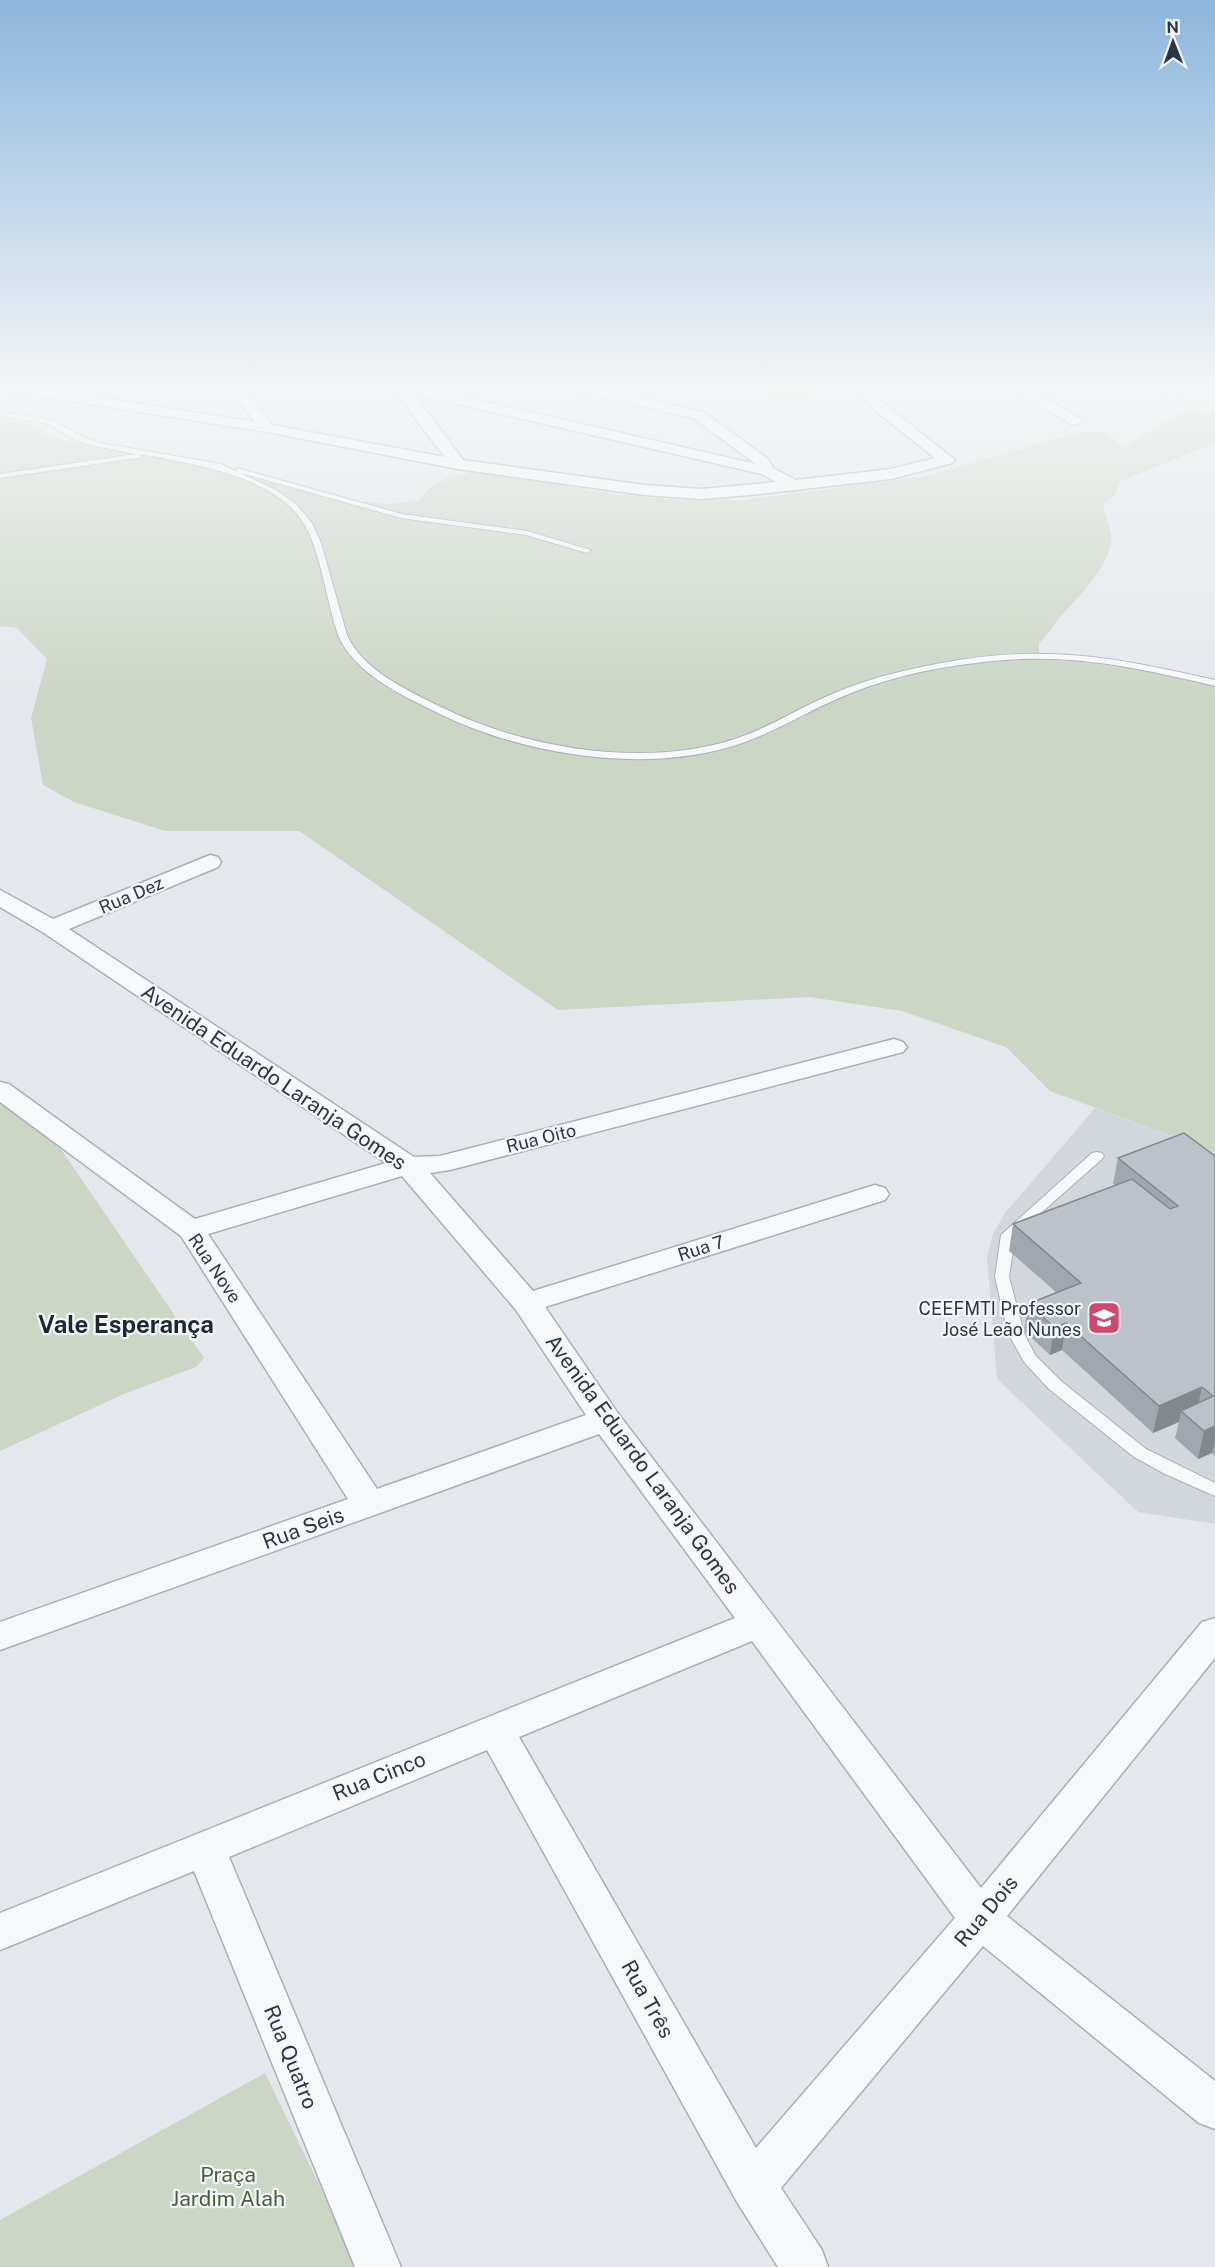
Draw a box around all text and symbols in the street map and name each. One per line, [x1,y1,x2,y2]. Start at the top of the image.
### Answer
north arrow [1143,12,1203,72]
text: N [1166,18,1179,37]
street label: Rua Dez [96,872,166,918]
street label: Avenida Eduardo Laranja Gomes [137,979,411,1175]
street label: Rua Oito [504,1119,578,1157]
street label: Rua Nove [184,1229,246,1307]
street label: Rua 7 [675,1231,727,1265]
place label: CEEFMTI Professor José Leão Nunes [919,1298,1081,1340]
school or university icon: CEEFMTI Professor José Leão Nunes [1086,1300,1122,1336]
district label: Vale Esperança [38,1310,214,1339]
street label: Avenida Eduardo Laranja Gomes [541,1330,745,1598]
street label: Rua Seis [259,1502,347,1554]
street label: Rua Cinco [329,1746,429,1806]
street label: Rua Dois [949,1870,1023,1952]
street label: Rua Três [616,1956,680,2042]
street label: Rua Quatro [259,2001,323,2113]
park label: Praça Jardim Alah [171,2162,285,2211]

